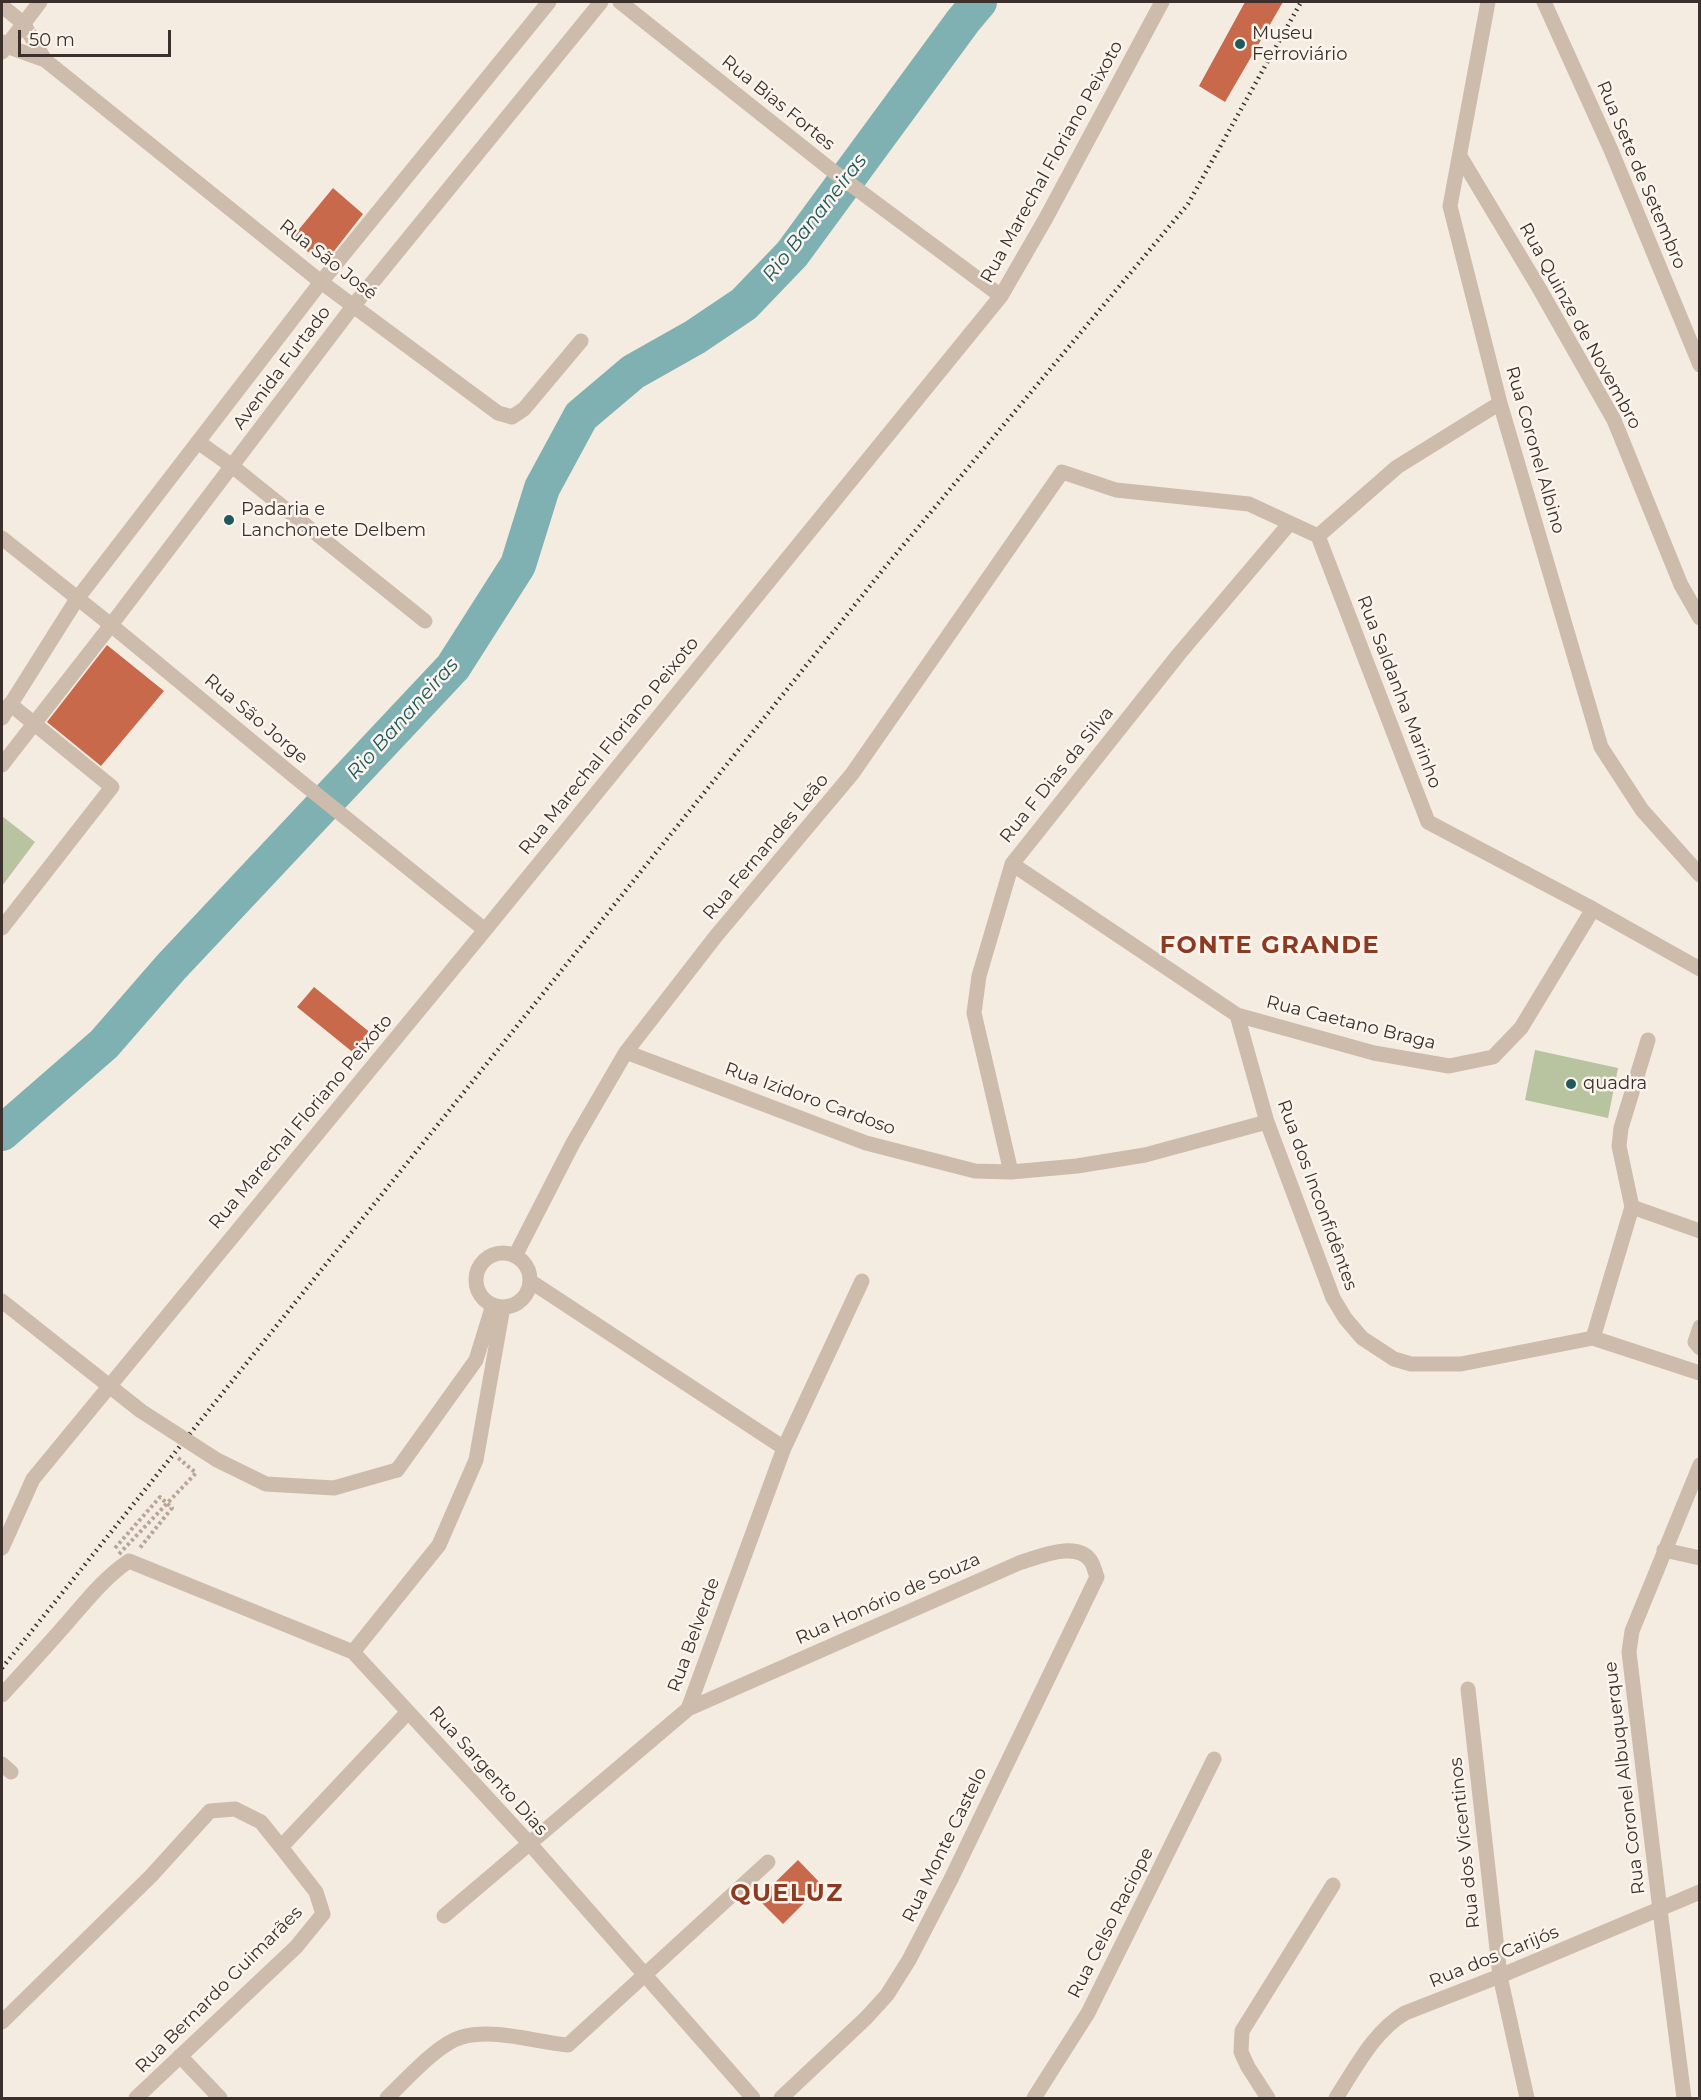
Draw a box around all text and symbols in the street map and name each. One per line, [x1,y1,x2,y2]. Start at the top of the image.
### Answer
scale bar [21,18,174,56]
place label: Museu Ferroviário [1252,23,1347,66]
text: 50 m [29,29,75,51]
street label: Rua Marechal Floriano Peixoto [976,37,1128,287]
marker: Museu Ferroviário [1233,37,1247,51]
street label: Rua Bias Fortes [717,51,839,155]
street label: Rua Sete de Setembro [1592,78,1690,272]
water label: Rio Bananeiras [758,149,872,287]
street label: Rua São José [275,215,381,305]
street label: Rua Quinze de Novembro [1514,219,1646,433]
street label: Avenida Furtado [229,302,335,434]
street label: Rua Coronel Albino [1501,364,1569,536]
place label: Padaria e Lanchonete Delbem [241,499,426,542]
marker: Padaria e Lanchonete Delbem [222,513,236,527]
street label: Rua Saldanha Marinho [1352,593,1446,791]
street label: Rua Marechal Floriano Peixoto [514,633,704,859]
water label: Rio Bananeiras [342,653,464,785]
street label: Rua São Jorge [200,669,312,769]
street label: Rua F Dias da Silva [996,703,1118,847]
street label: Rua Fernandes Leão [699,770,833,924]
district label: FONTE GRANDE [1160,932,1380,960]
street label: Rua Caetano Braga [1264,991,1438,1055]
street label: Rua Marechal Floriano Peixoto [205,1010,397,1234]
street label: Rua Izidoro Cardoso [722,1058,898,1140]
place label: quadra [1583,1073,1647,1095]
marker: quadra [1564,1077,1578,1091]
street label: Rua dos Inconfidêntes [1272,1097,1362,1293]
street label: Rua Honório de Souza [792,1548,984,1650]
street label: Rua Belverde [663,1575,725,1695]
street label: Rua Coronel Albuquerque [1600,1660,1650,1896]
street label: Rua Sargento Dias [424,1702,552,1840]
street label: Rua dos Vicentinos [1445,1756,1485,1930]
street label: Rua Monte Castelo [898,1764,992,1926]
street label: Rua Celso Raciope [1064,1844,1158,2002]
district label: QUELUZ [730,1880,844,1908]
street label: Rua Bernardo Guimarães [131,1902,307,2078]
street label: Rua dos Carijós [1426,1921,1562,1993]

